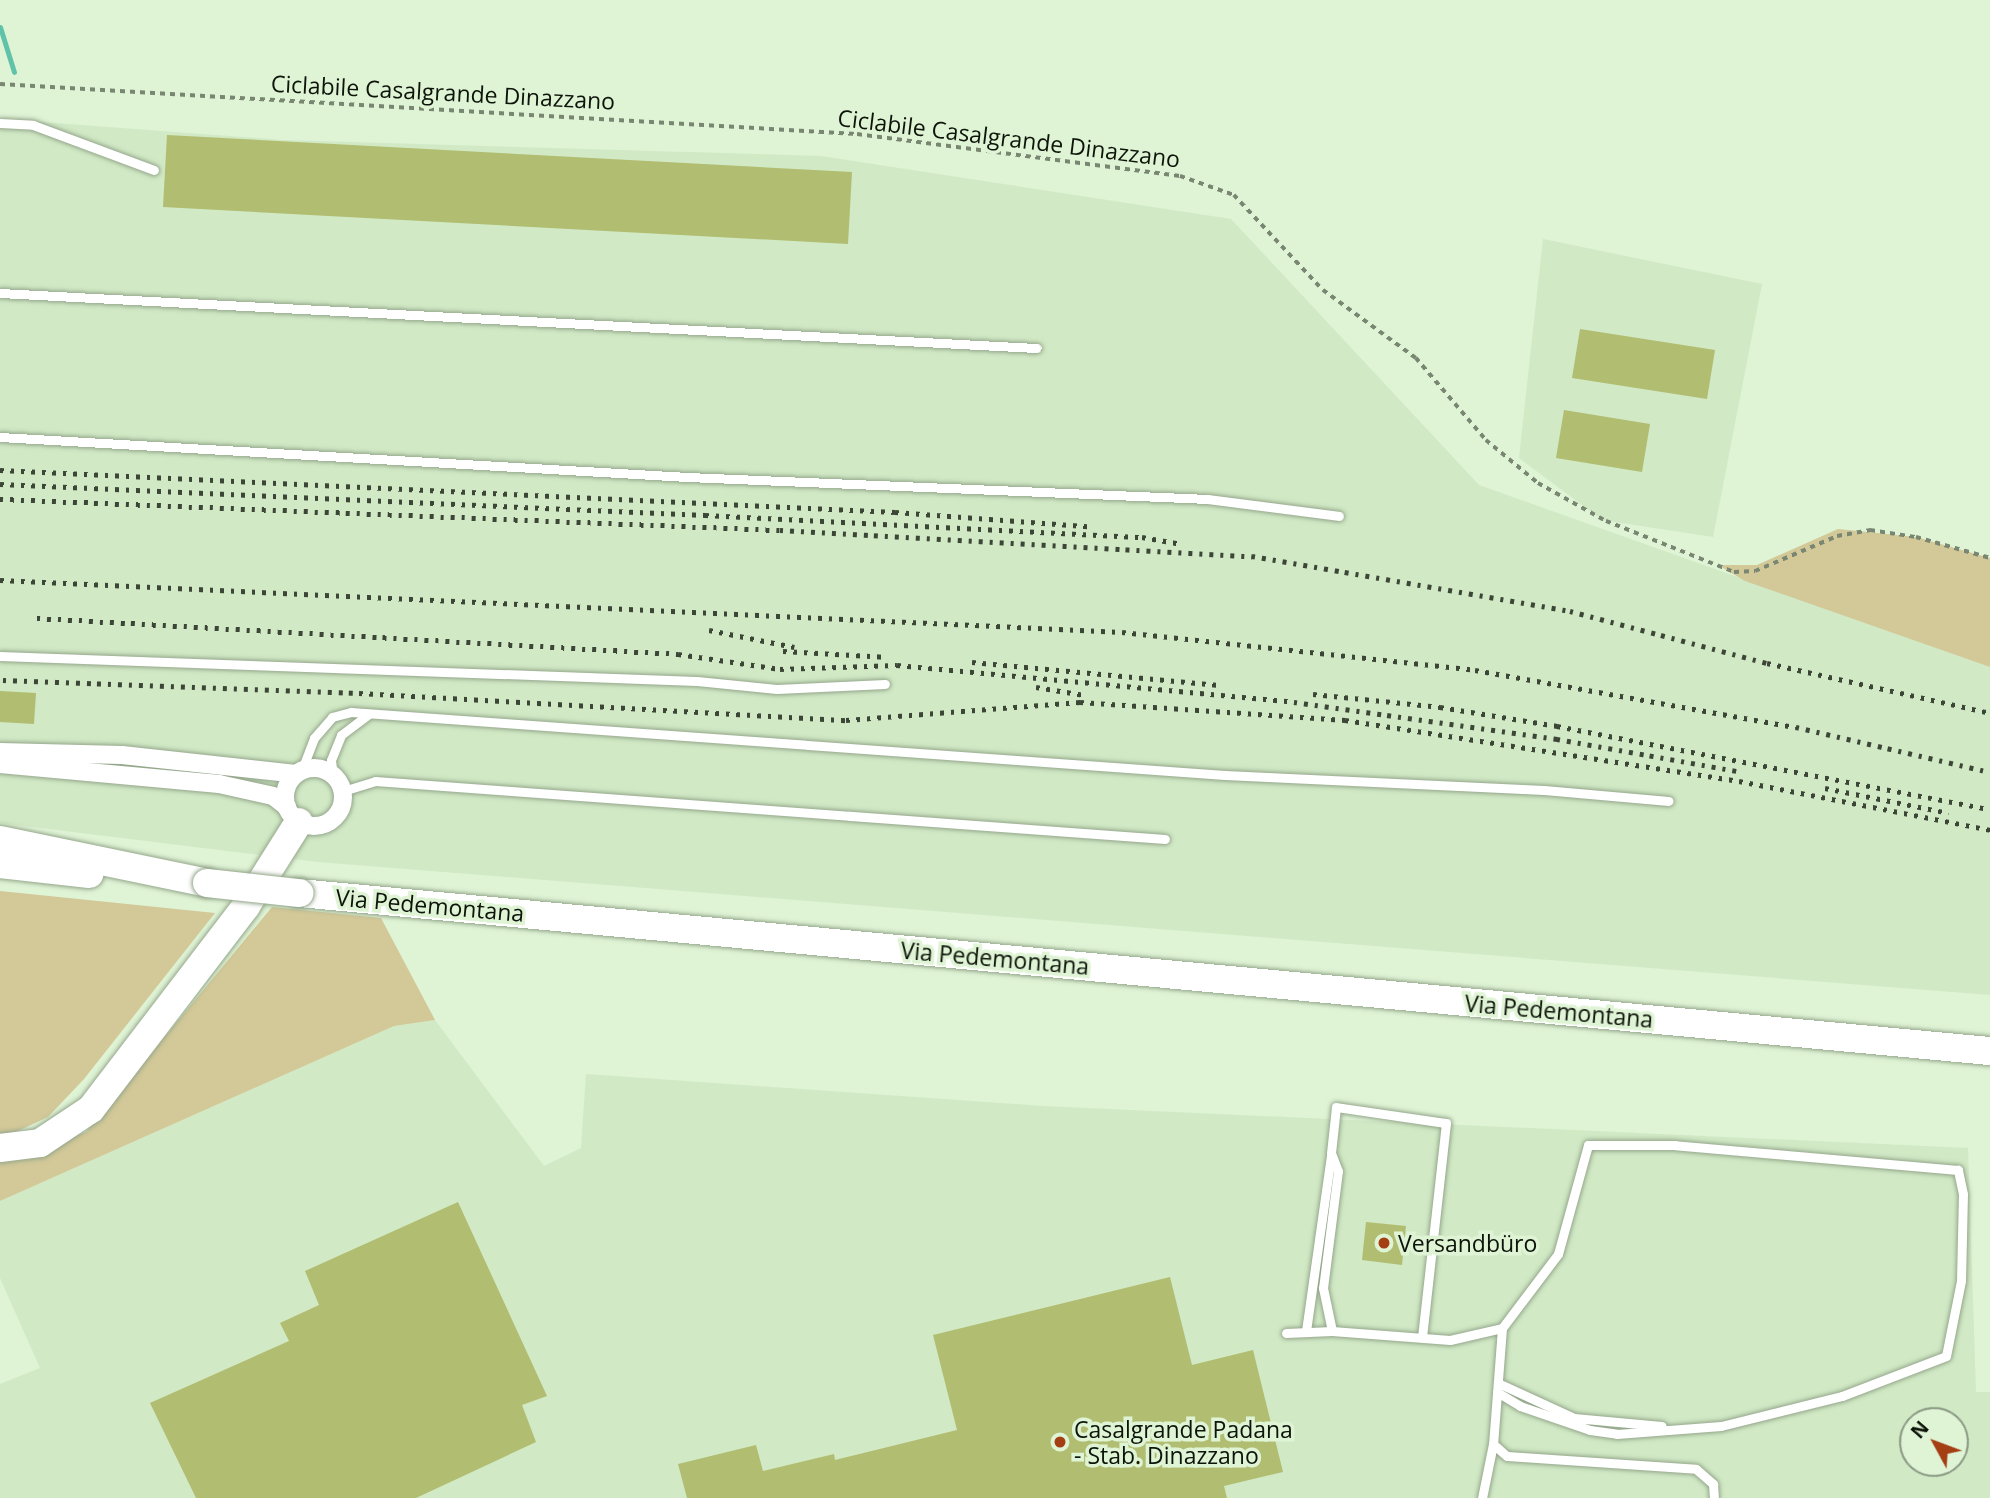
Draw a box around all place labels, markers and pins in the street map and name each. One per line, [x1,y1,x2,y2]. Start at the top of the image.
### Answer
place label: Versandbüro [1398,1229,1537,1257]
marker: Versandbüro [1376,1235,1392,1251]
place label: Casalgrande Padana - Stab. Dinazzano [1074,1415,1293,1469]
marker: Casalgrande Padana - Stab. Dinazzano [1052,1434,1068,1450]

